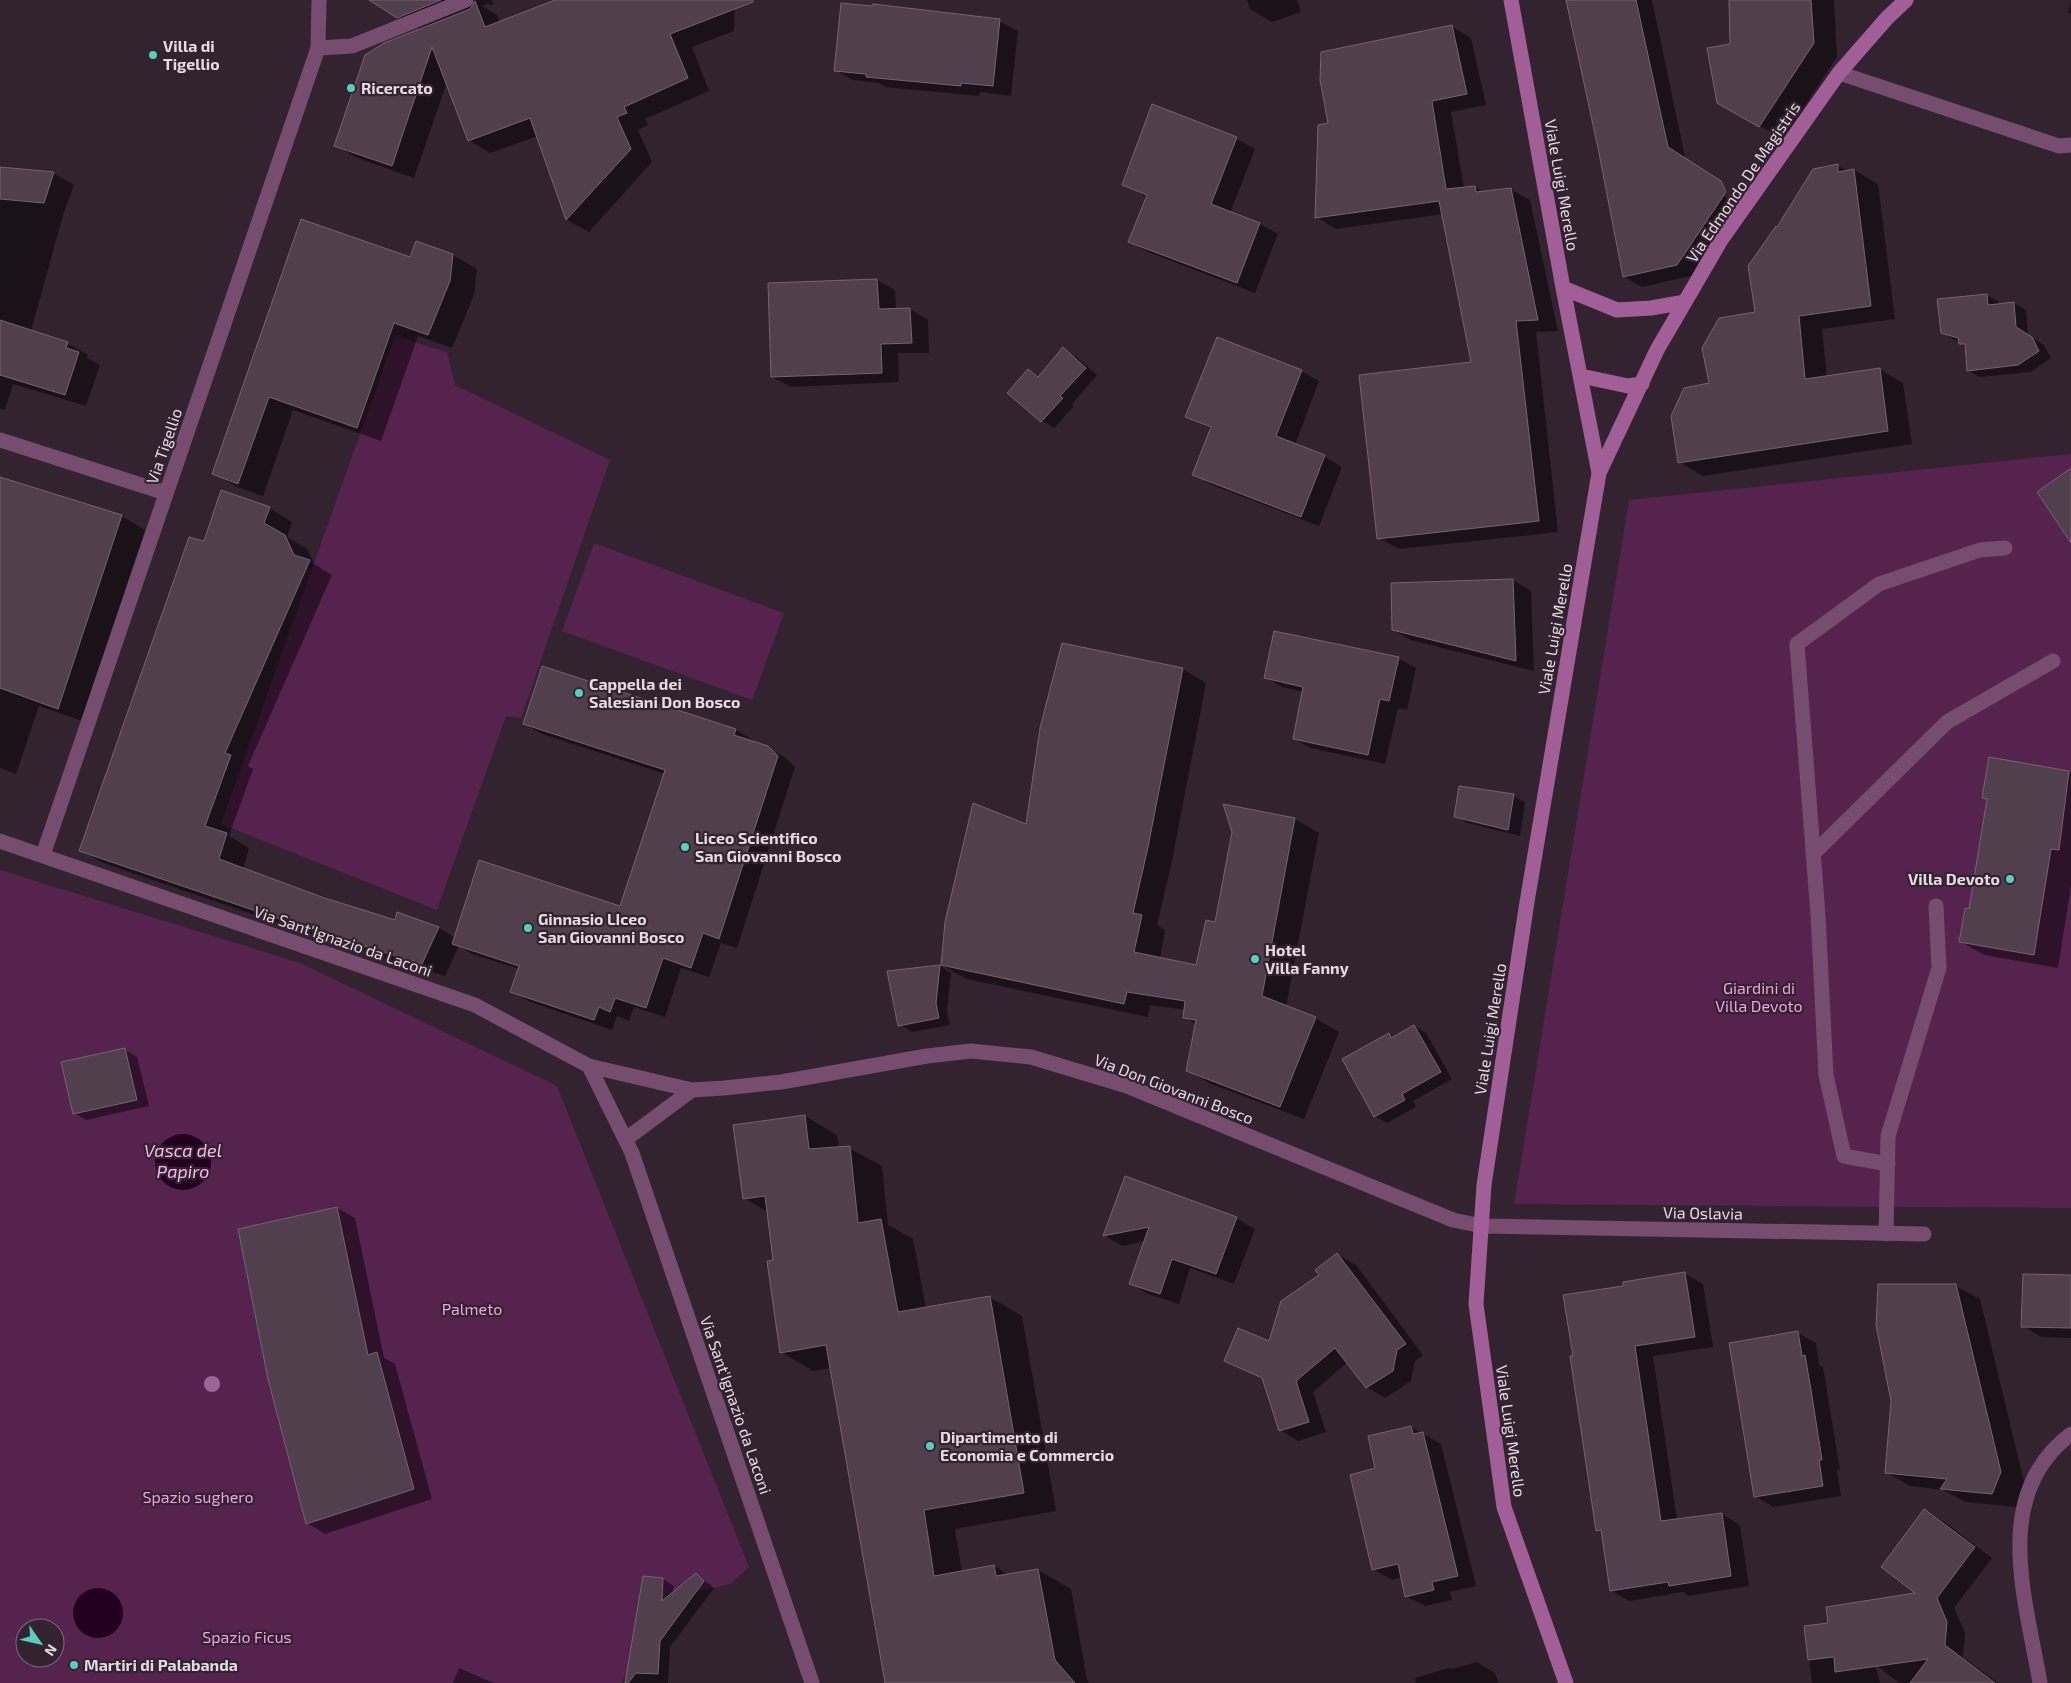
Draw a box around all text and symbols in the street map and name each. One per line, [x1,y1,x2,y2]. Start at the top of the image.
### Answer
place label: Villa di Tigellio [163,36,220,73]
marker: Villa di Tigellio [147,49,159,61]
place label: Ricercato [361,78,433,97]
marker: Ricercato [345,82,357,94]
street label: Via Edmondo De Magistris [1682,98,1803,266]
street label: Viale Luigi Merello [1542,118,1583,252]
street label: Via Tigellio [142,405,185,486]
street label: Viale Luigi Merello [1534,562,1575,696]
place label: Cappella dei Salesiani Don Bosco [589,674,740,711]
marker: Cappella dei Salesiani Don Bosco [573,687,585,699]
place label: Liceo Scientifico San Giovanni Bosco [695,828,841,865]
marker: Liceo Scientifico San Giovanni Bosco [679,841,691,853]
place label: Villa Devoto [1908,869,2000,888]
marker: Villa Devoto [2004,873,2016,885]
street label: Via Sant'Ignazio da Laconi [252,901,435,980]
place label: Ginnasio LIceo San Giovanni Bosco [538,909,684,946]
marker: Ginnasio LIceo San Giovanni Bosco [522,922,534,934]
place label: Hotel Villa Fanny [1265,940,1349,978]
marker: Hotel Villa Fanny [1249,953,1261,965]
street label: Viale Luigi Merello [1470,962,1509,1096]
park label: Giardini di Villa Devoto [1715,978,1803,1015]
street label: Via Don Giovanni Bosco [1092,1049,1256,1128]
water label: Vasca del Papiro [144,1139,222,1182]
street label: Via Oslavia [1663,1202,1743,1223]
park label: Palmeto [442,1299,502,1318]
street label: Via Sant'Ignazio da Laconi [697,1313,776,1496]
street label: Viale Luigi Merello [1493,1364,1530,1498]
place label: Dipartimento di Economia e Commercio [940,1427,1114,1464]
marker: Dipartimento di Economia e Commercio [924,1440,936,1452]
park label: Spazio sughero [142,1487,254,1506]
north arrow [15,1618,65,1668]
park label: Spazio Ficus [202,1627,292,1646]
text: N [41,1642,61,1659]
place label: Martiri di Palabanda [84,1655,238,1674]
marker: Martiri di Palabanda [68,1659,80,1671]

